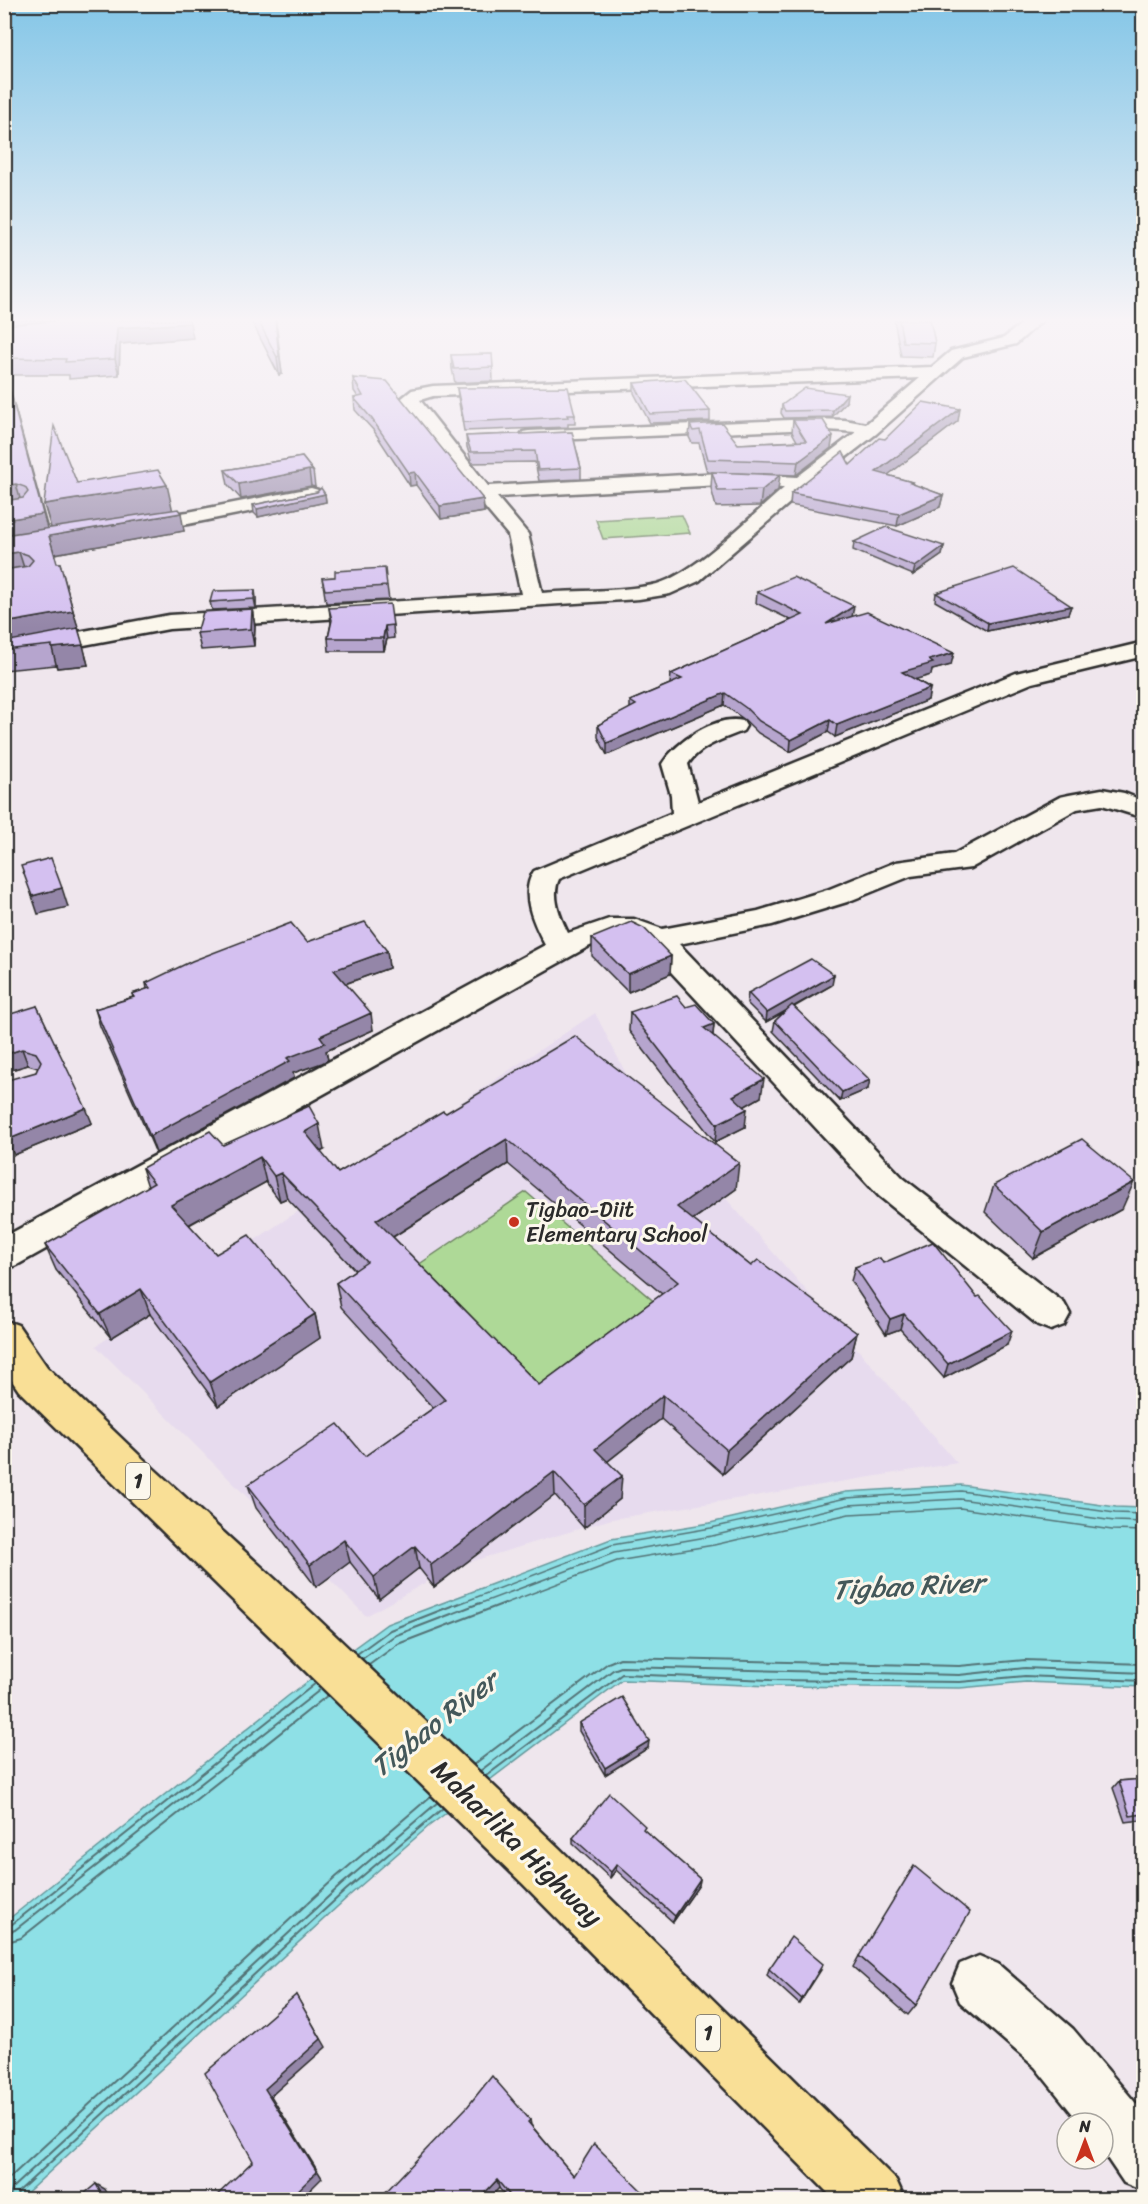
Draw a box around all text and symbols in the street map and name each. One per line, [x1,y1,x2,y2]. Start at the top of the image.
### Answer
place label: Tigbao-Diit Elementary School [526,1190,708,1254]
marker: Tigbao-Diit Elementary School [507,1215,521,1229]
road number: 1 [126,1463,150,1499]
water label: Tigbao River [831,1557,990,1614]
water label: Tigbao River [359,1655,513,1790]
street label: Maharlika Highway [419,1748,615,1939]
road number: 1 [696,2015,720,2051]
north arrow [1055,2111,1115,2171]
text: N [1078,2112,1091,2141]

